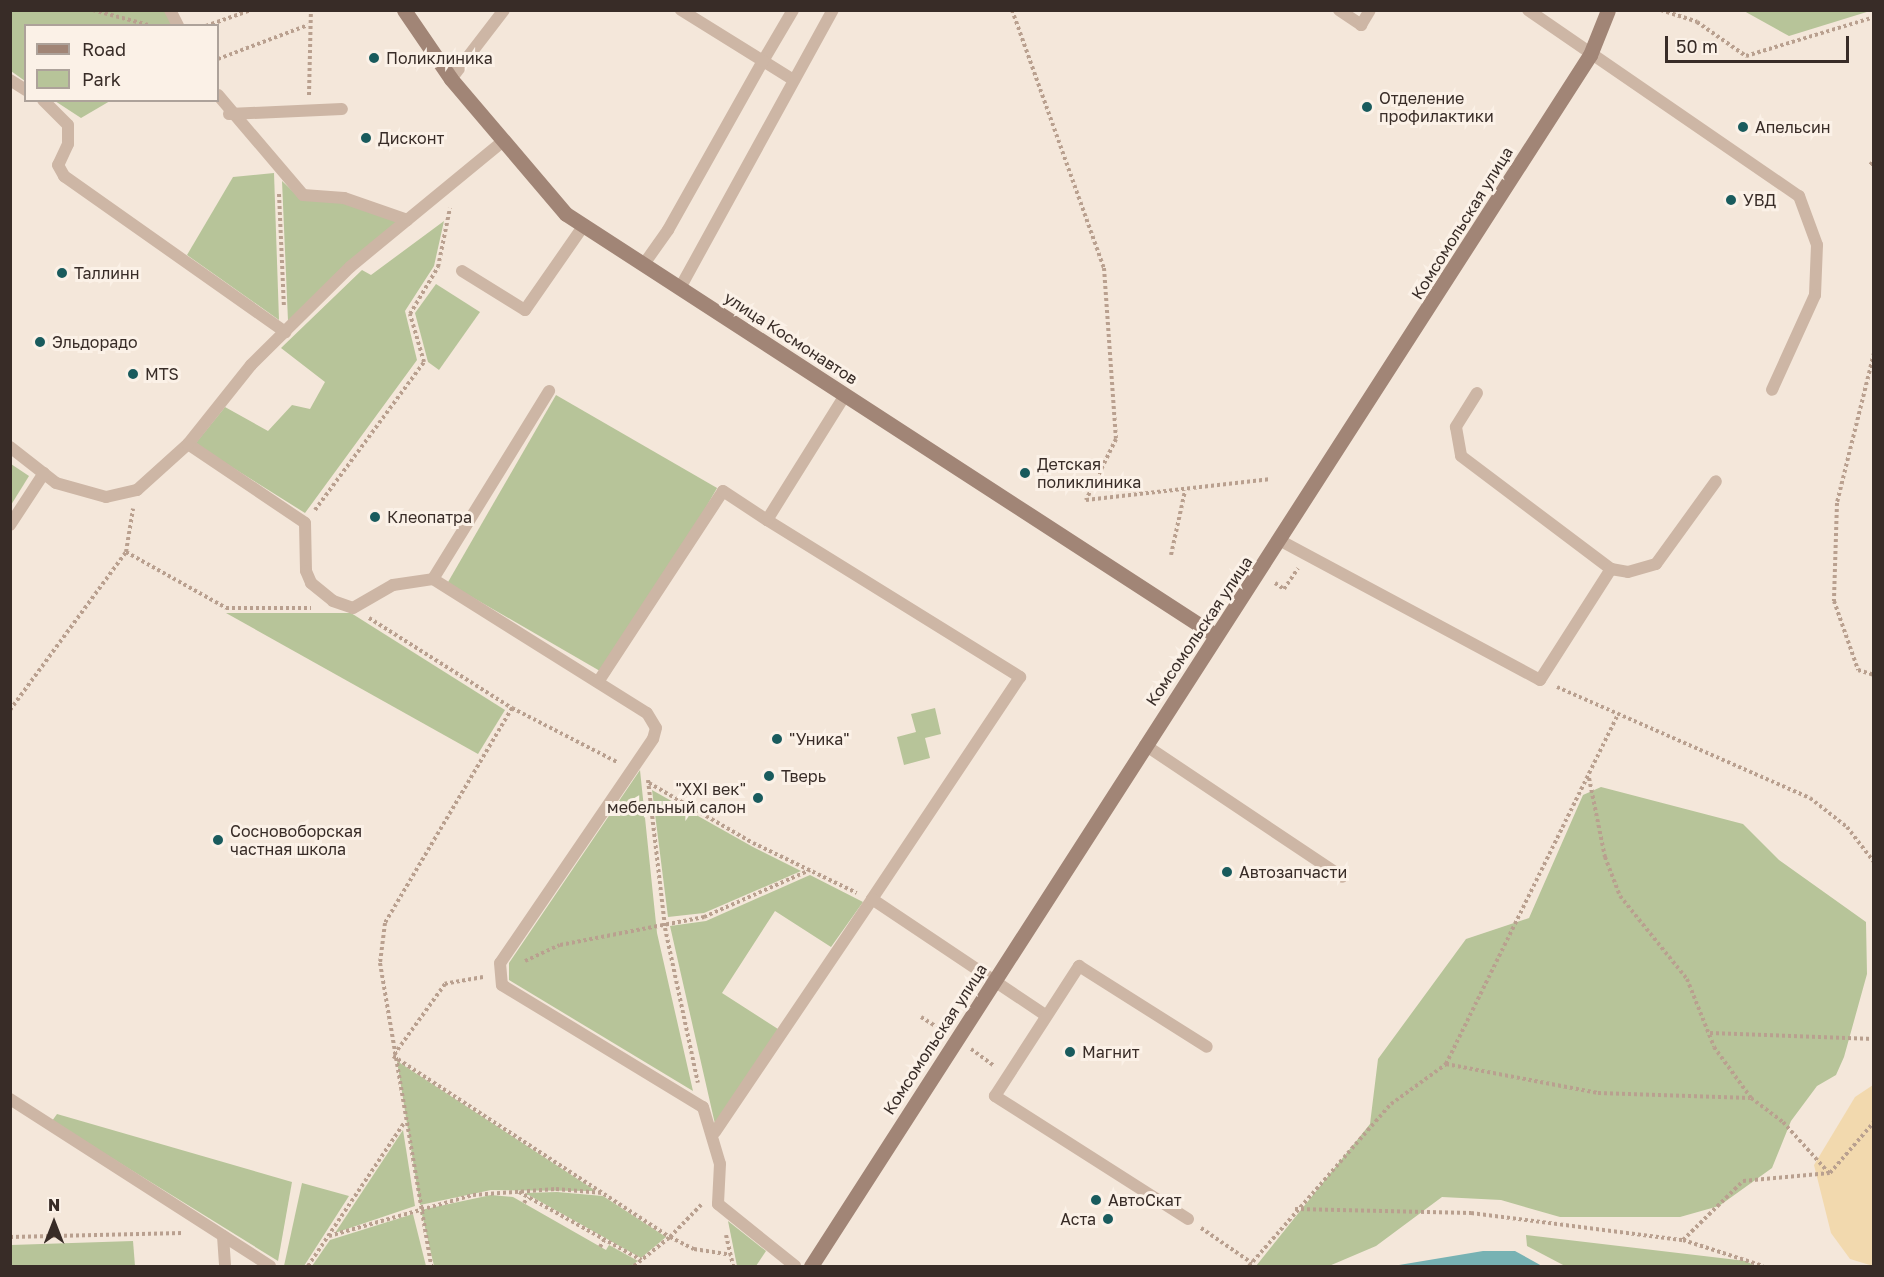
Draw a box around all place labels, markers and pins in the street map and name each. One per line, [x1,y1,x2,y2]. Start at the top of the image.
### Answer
place label: Поликлиника [386,48,493,68]
marker: Поликлиника [367,51,381,65]
place label: Отделение профилактики [1379,88,1494,126]
marker: Отделение профилактики [1360,100,1374,114]
place label: Апельсин [1755,117,1831,137]
marker: Апельсин [1736,120,1750,134]
place label: Дисконт [378,128,444,148]
marker: Дисконт [359,131,373,145]
place label: УВД [1743,190,1776,210]
marker: УВД [1724,193,1738,207]
place label: Таллинн [74,263,140,283]
marker: Таллинн [55,266,69,280]
place label: Эльдорадо [52,332,138,352]
marker: Эльдорадо [33,335,47,349]
place label: MTS [145,364,179,384]
marker: MTS [126,367,140,381]
place label: Детская поликлиника [1037,454,1141,492]
marker: Детская поликлиника [1018,466,1032,480]
place label: Клеопатра [387,507,472,527]
marker: Клеопатра [368,510,382,524]
place label: "Уника" [789,729,849,749]
marker: "Уника" [770,732,784,746]
place label: Тверь [781,766,826,786]
marker: Тверь [762,769,776,783]
place label: "XXI век" мебельный салон [607,779,746,817]
marker: "XXI век" мебельный салон [751,791,765,805]
place label: Сосновоборская частная школа [230,821,362,859]
marker: Сосновоборская частная школа [211,833,225,847]
place label: Автозапчасти [1239,862,1347,882]
marker: Автозапчасти [1220,865,1234,879]
place label: Магнит [1082,1042,1140,1062]
marker: Магнит [1063,1045,1077,1059]
place label: АвтоСкат [1108,1190,1182,1210]
marker: АвтоСкат [1089,1193,1103,1207]
place label: Аста [1060,1209,1096,1229]
marker: Аста [1101,1212,1115,1226]

